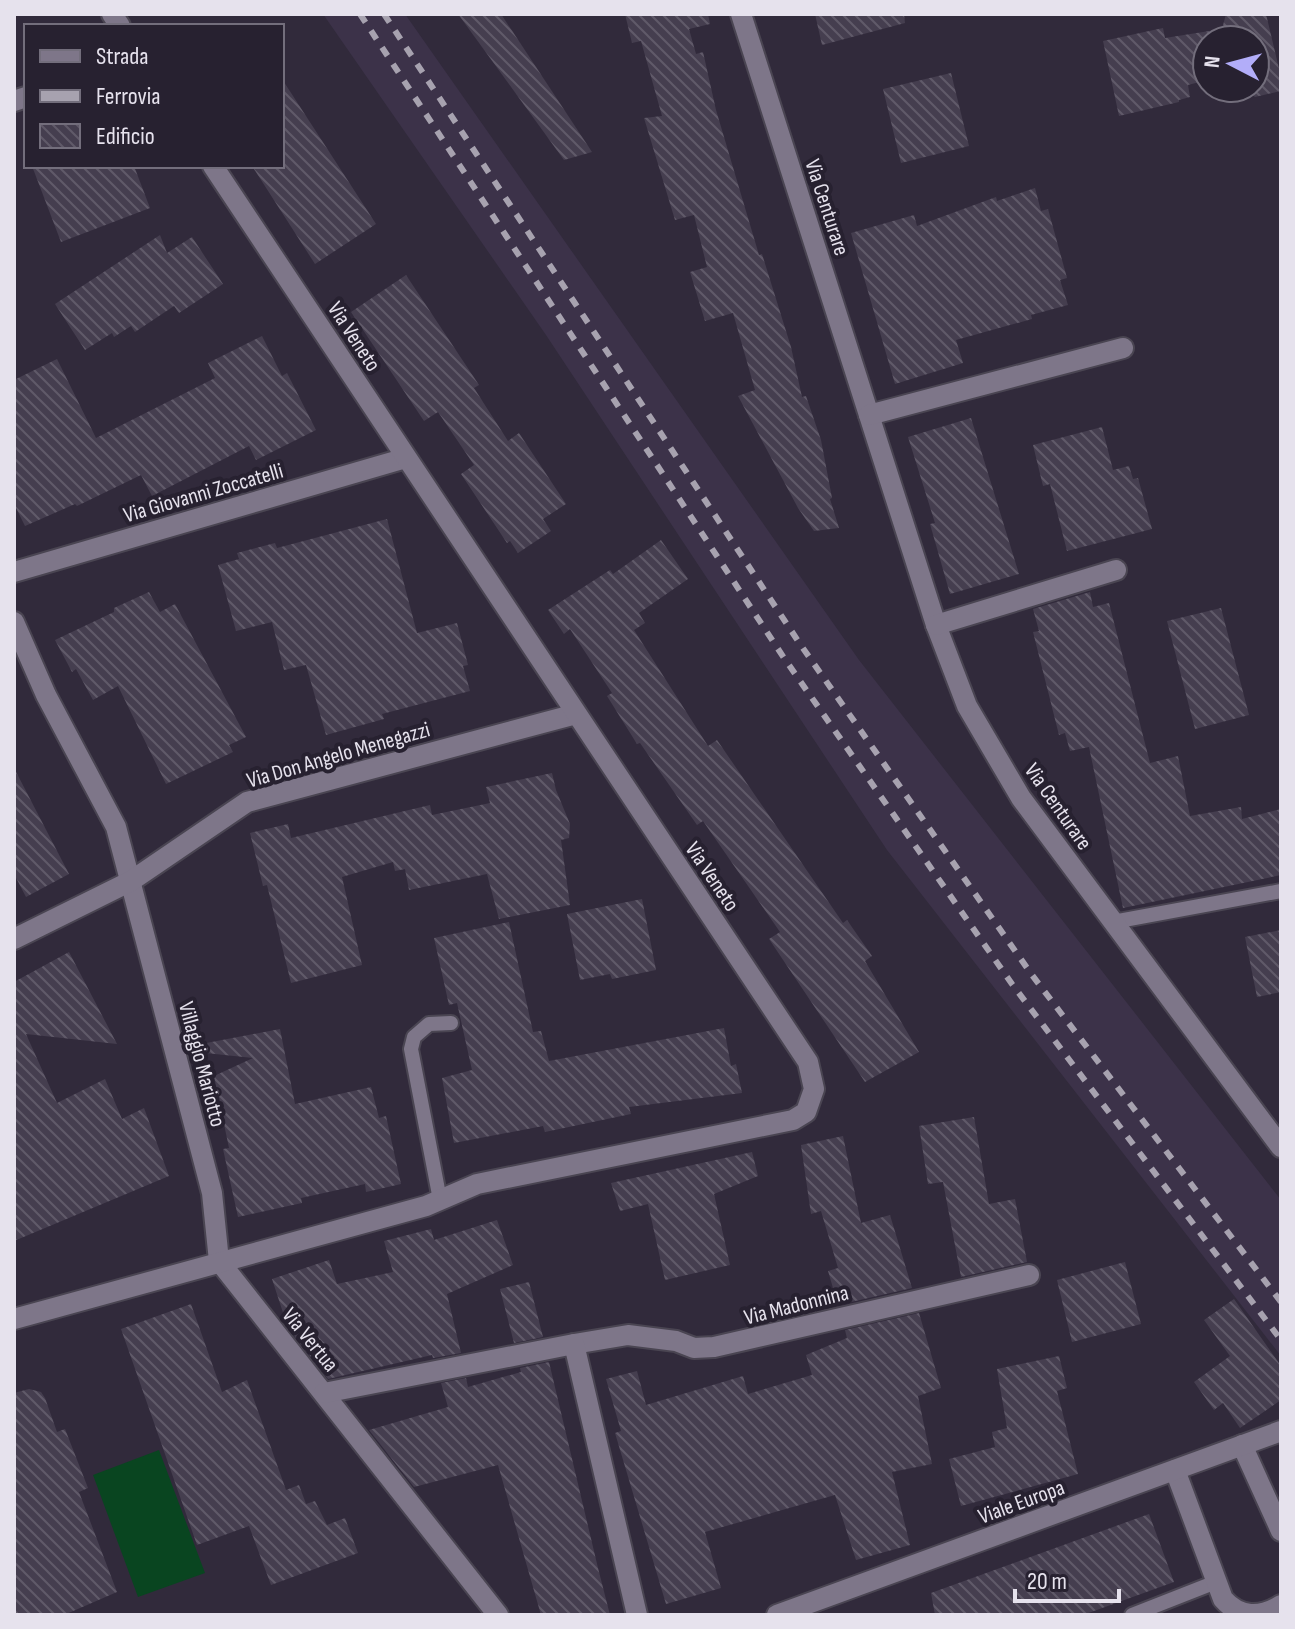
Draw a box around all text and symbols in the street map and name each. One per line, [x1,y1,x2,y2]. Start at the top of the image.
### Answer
legend [24,24,284,168]
north arrow [1191,24,1271,104]
text: Strada [96,42,149,71]
text: N [1199,55,1227,69]
text: Ferrovia [96,82,161,111]
text: Edificio [96,122,155,151]
street label: Via Centurare [798,156,855,259]
street label: Via Veneto [321,297,386,377]
street label: Via Giovanni Zoccatelli [121,458,286,529]
street label: Via Don Angelo Menegazzi [244,716,433,795]
street label: Via Centurare [1018,758,1098,856]
street label: Via Veneto [679,837,745,917]
street label: Villaggio Mariotto [172,999,231,1130]
street label: Via Madonnina [741,1279,851,1331]
street label: Via Vertua [276,1302,344,1378]
street label: Viale Europa [975,1474,1068,1530]
scale bar [1015,1553,1119,1603]
text: 20 m [1027,1567,1067,1596]

